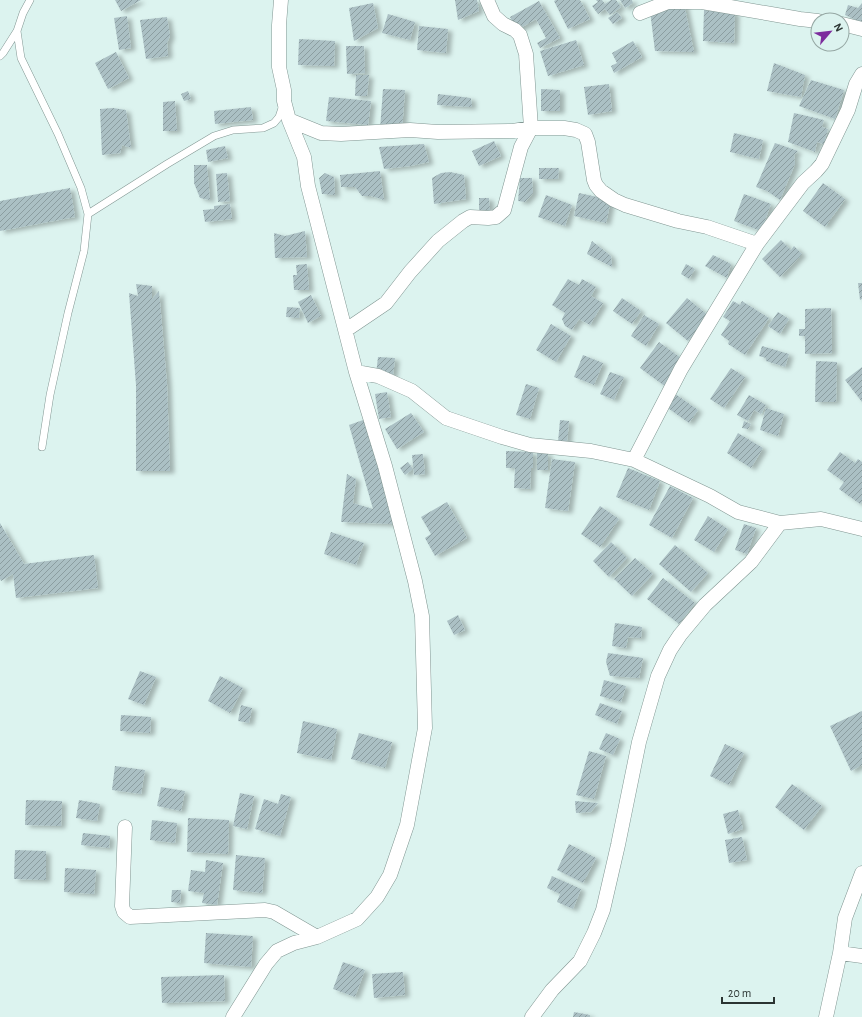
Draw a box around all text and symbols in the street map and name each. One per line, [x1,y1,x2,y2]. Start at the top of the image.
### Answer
north arrow [810,12,850,52]
text: N [832,22,845,34]
scale bar [722,979,774,1005]
text: 20 m [728,987,751,999]

